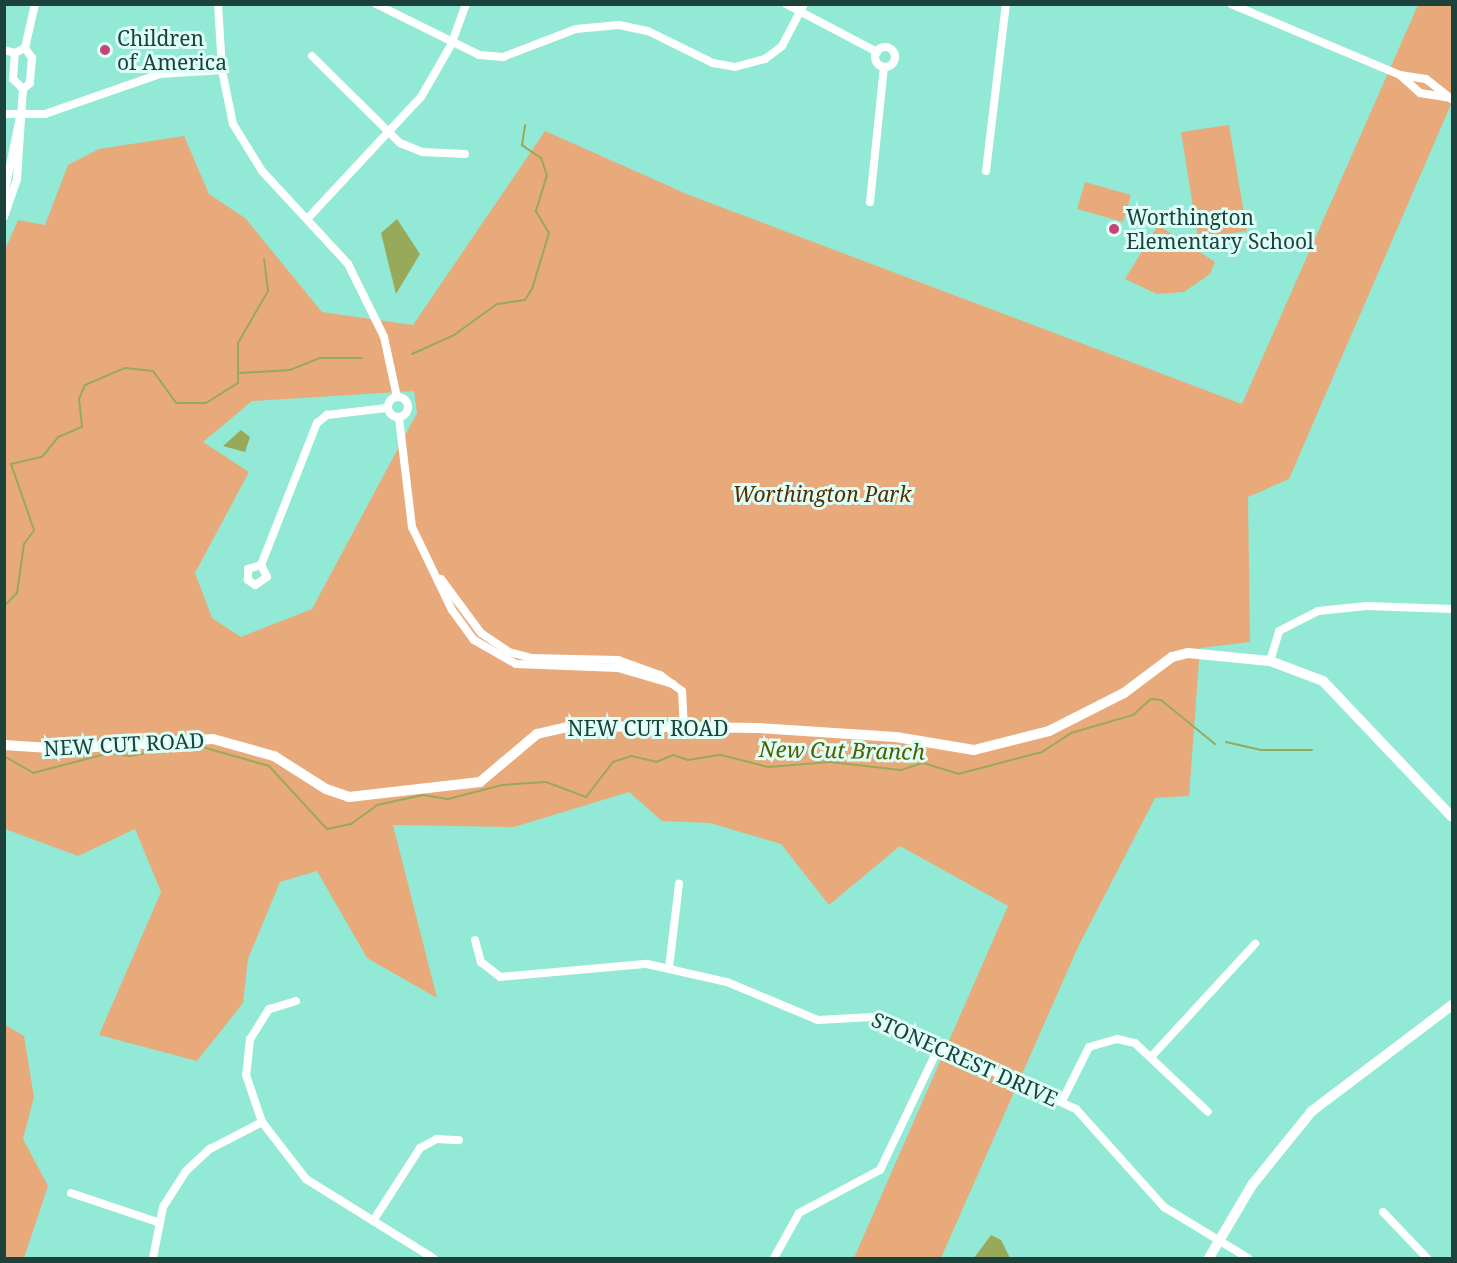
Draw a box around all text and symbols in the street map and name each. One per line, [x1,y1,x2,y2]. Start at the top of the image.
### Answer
place label: Children of America [117,25,227,75]
marker: Children of America [98,43,112,57]
place label: Worthington Elementary School [1126,204,1314,254]
marker: Worthington Elementary School [1107,222,1121,236]
park label: Worthington Park [733,481,911,507]
street label: NEW CUT ROAD [567,715,729,741]
street label: NEW CUT ROAD [43,727,205,761]
water label: New Cut Branch [759,735,925,765]
street label: STONECREST DRIVE [868,1007,1062,1111]

